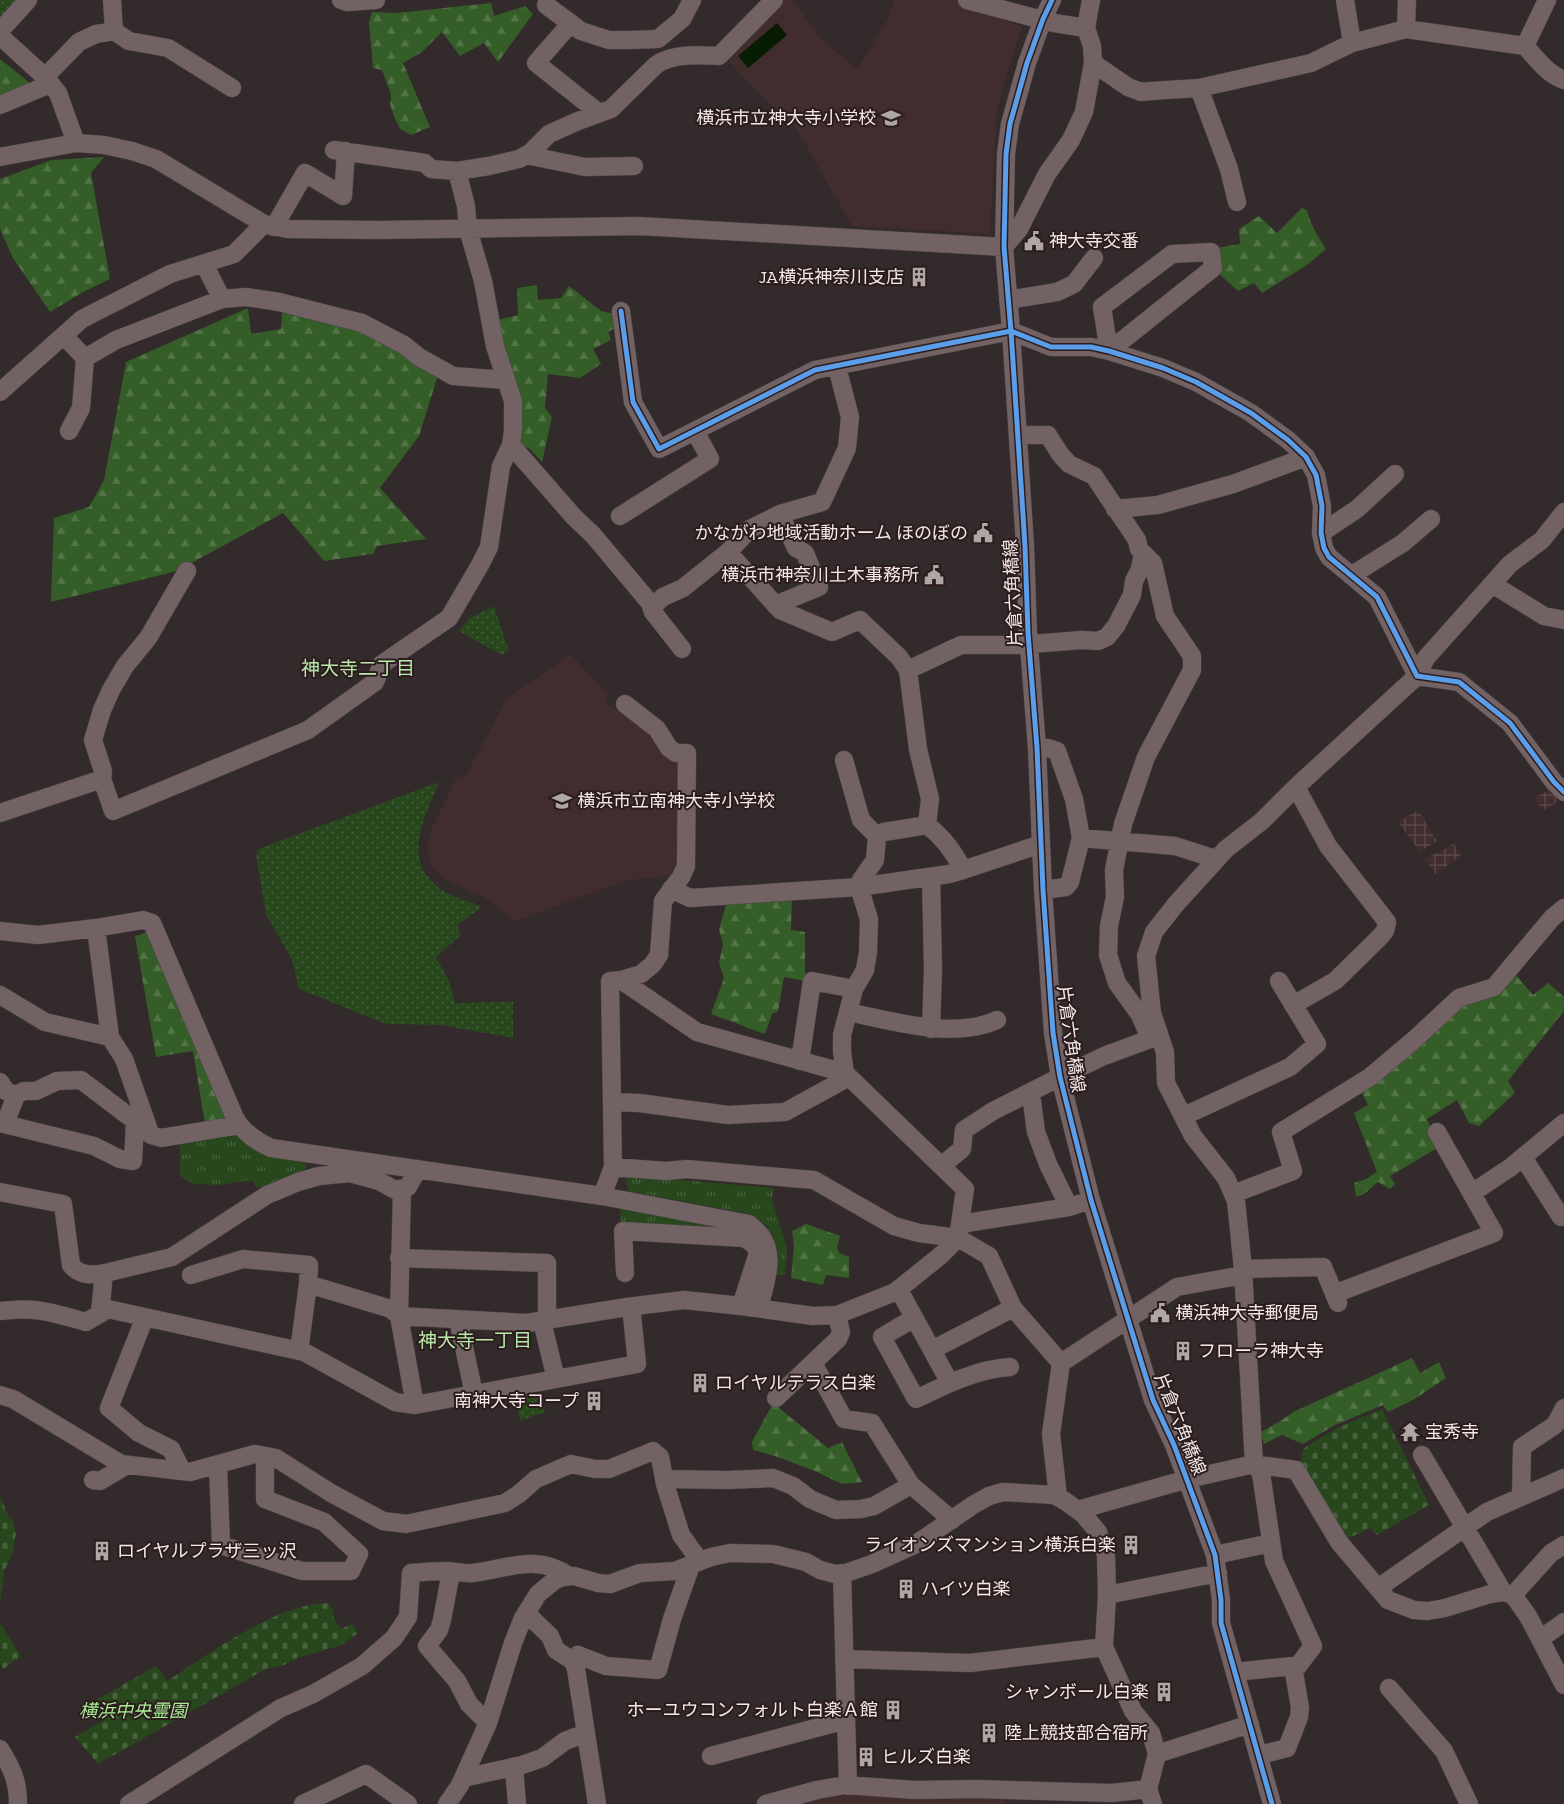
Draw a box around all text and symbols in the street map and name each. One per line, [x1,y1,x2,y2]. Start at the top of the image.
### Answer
place label: 横浜市立神大寺小学校 [696,107,876,129]
school or university icon: 横浜市立神大寺小学校 [880,107,902,129]
public building icon: 神大寺交番 [1023,230,1045,252]
place label: 神大寺交番 [1049,230,1139,252]
place label: JA横浜神奈川支店 [759,266,904,288]
building icon: JA横浜神奈川支店 [908,266,930,288]
place label: かながわ地域活動ホーム ほのぼの [694,522,968,544]
public building icon: かながわ地域活動ホーム ほのぼの [972,522,994,544]
street label: 片倉六角橋線 [999,538,1027,648]
place label: 横浜市神奈川土木事務所 [721,564,919,586]
public building icon: 横浜市神奈川土木事務所 [923,564,945,586]
district label: 神大寺二丁目 [301,657,415,680]
school or university icon: 横浜市立南神大寺小学校 [551,790,573,812]
place label: 横浜市立南神大寺小学校 [577,790,775,812]
street label: 片倉六角橋線 [1053,984,1089,1094]
public building icon: 横浜神大寺郵便局 [1149,1302,1171,1324]
place label: 横浜神大寺郵便局 [1175,1302,1319,1324]
district label: 神大寺一丁目 [418,1329,532,1352]
building icon: フローラ神大寺 [1172,1340,1194,1362]
place label: フローラ神大寺 [1198,1340,1324,1362]
street label: 片倉六角橋線 [1150,1370,1210,1478]
building icon: ロイヤルテラス白楽 [689,1372,711,1394]
place label: ロイヤルテラス白楽 [715,1372,876,1394]
place label: 南神大寺コープ [454,1390,579,1412]
building icon: 南神大寺コープ [583,1390,605,1412]
temple icon: 宝秀寺 [1399,1421,1421,1443]
place label: 宝秀寺 [1425,1421,1479,1443]
place label: ライオンズマンション横浜白楽 [864,1534,1116,1556]
building icon: ライオンズマンション横浜白楽 [1120,1534,1142,1556]
building icon: ロイヤルプラザ三ッ沢 [91,1540,113,1562]
place label: ロイヤルプラザ三ッ沢 [117,1540,296,1562]
building icon: ハイツ白楽 [895,1578,917,1600]
place label: ハイツ白楽 [921,1578,1011,1600]
place label: シャンボール白楽 [1005,1681,1149,1703]
building icon: シャンボール白楽 [1153,1681,1175,1703]
place label: ホーユウコンフォルト白楽Ａ館 [627,1699,878,1721]
building icon: ホーユウコンフォルト白楽Ａ館 [882,1699,904,1721]
park label: 横浜中央霊園 [79,1700,190,1722]
building icon: 陸上競技部合宿所 [978,1722,1000,1744]
place label: 陸上競技部合宿所 [1004,1722,1148,1744]
building icon: ヒルズ白楽 [855,1746,877,1768]
place label: ヒルズ白楽 [881,1746,971,1768]

